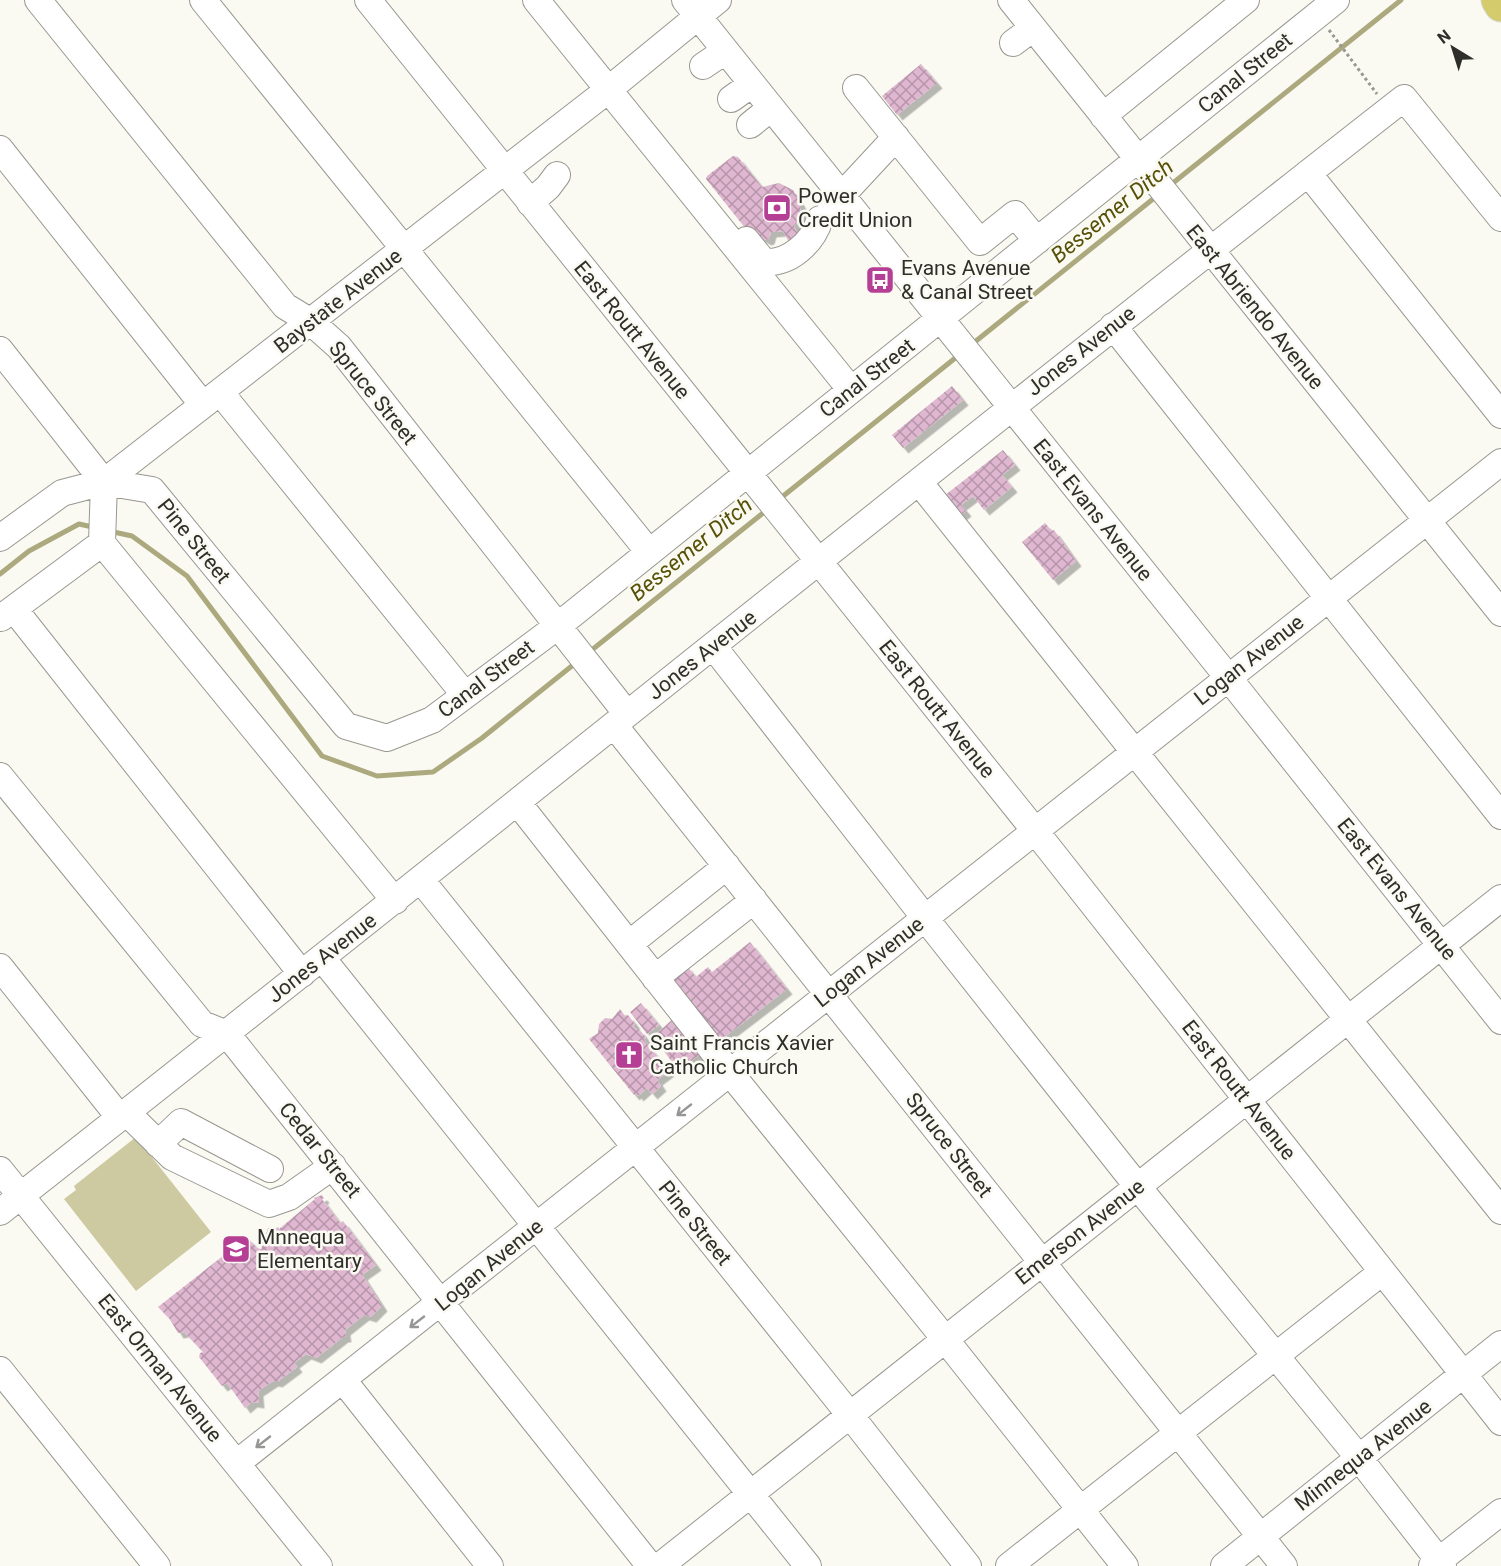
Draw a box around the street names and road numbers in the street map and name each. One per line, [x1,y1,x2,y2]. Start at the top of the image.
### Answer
street label: Canal Street [1193,28,1297,118]
street label: East Abriendo Avenue [1181,220,1329,394]
street label: Baystate Avenue [269,244,407,358]
street label: East Routt Avenue [569,256,695,404]
street label: Jones Avenue [1022,301,1140,401]
street label: Canal Street [815,333,919,423]
street label: Spruce Street [324,337,422,449]
street label: East Evans Avenue [1028,434,1158,586]
street label: Pine Street [153,494,235,588]
street label: Jones Avenue [643,605,761,705]
street label: Logan Avenue [1190,610,1308,710]
street label: Canal Street [433,635,539,723]
street label: East Routt Avenue [874,635,1000,783]
street label: East Evans Avenue [1332,813,1462,965]
street label: Jones Avenue [263,908,381,1008]
street label: Logan Avenue [810,912,928,1012]
street label: East Routt Avenue [1177,1015,1301,1165]
street label: Spruce Street [901,1088,997,1202]
street label: Cedar Street [274,1097,366,1203]
street label: Emerson Avenue [1011,1174,1149,1290]
street label: Pine Street [654,1176,736,1270]
street label: Logan Avenue [430,1214,548,1316]
street label: East Orman Avenue [93,1289,227,1447]
street label: Minnequa Avenue [1290,1394,1436,1516]

